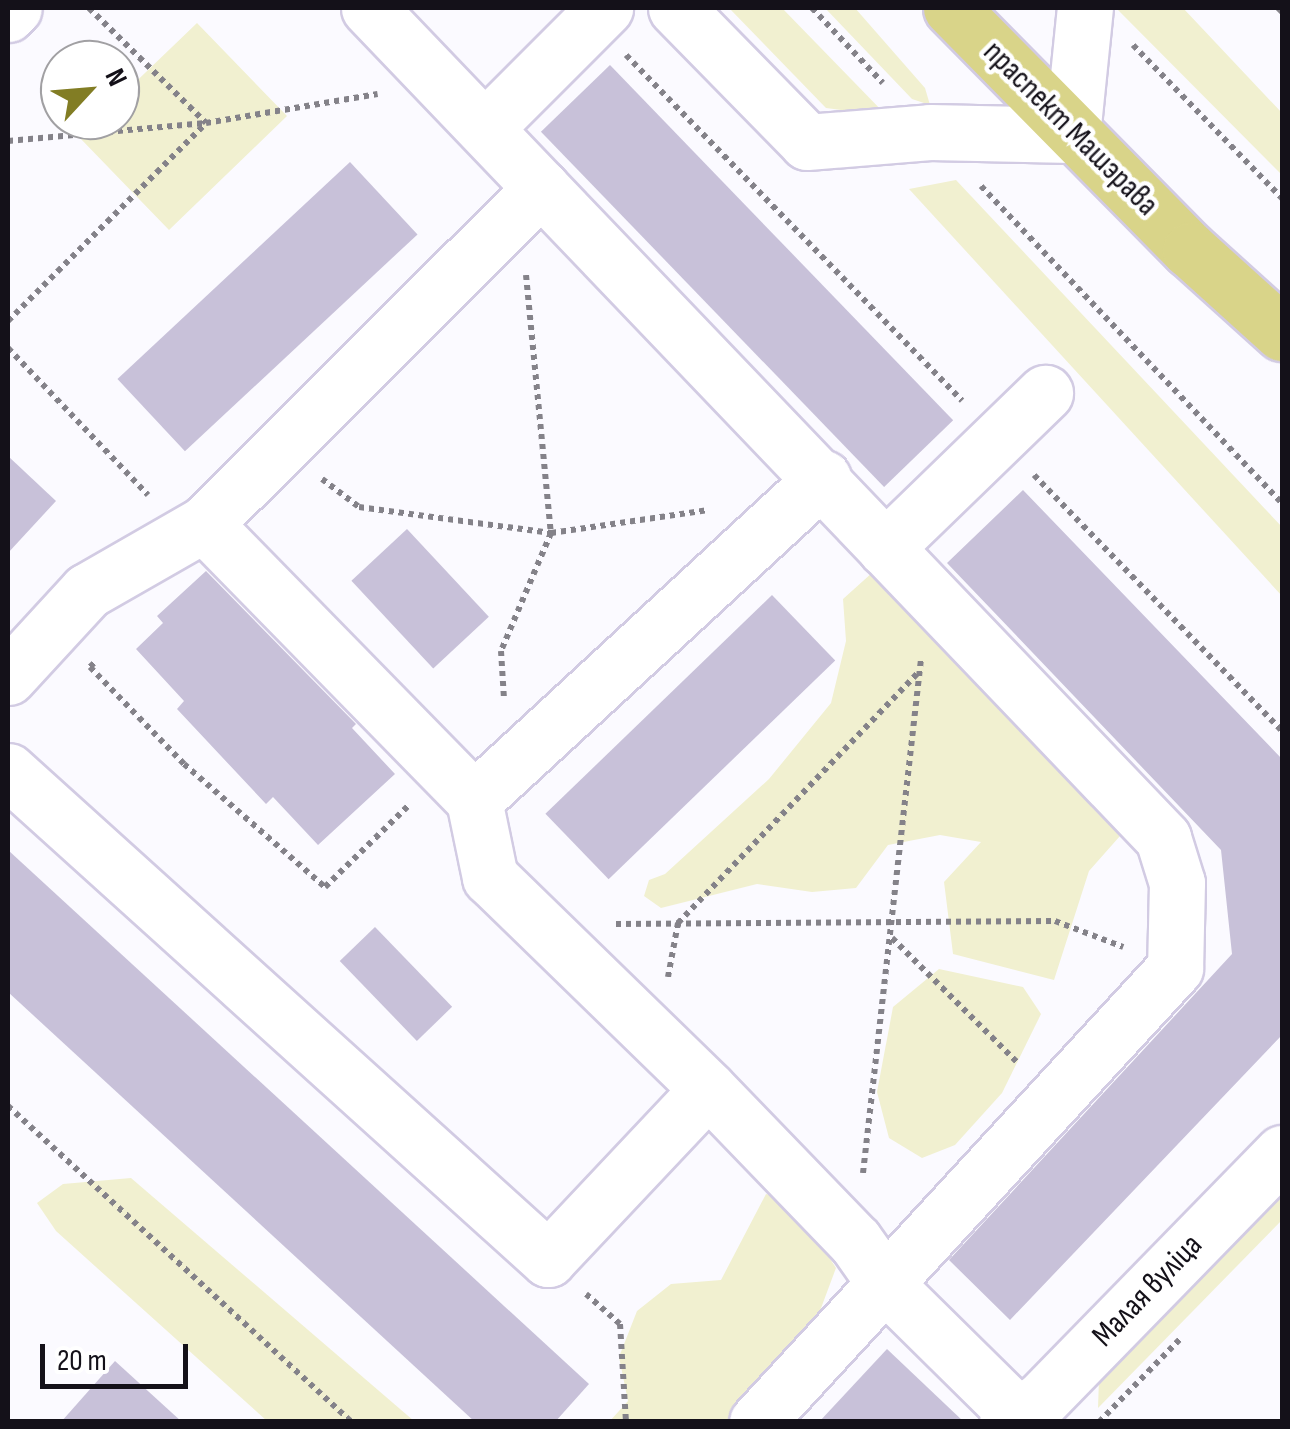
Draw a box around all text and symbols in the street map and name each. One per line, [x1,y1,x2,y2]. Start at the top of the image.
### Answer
street label: праспект Машэрава [975,34,1165,224]
north arrow [40,40,140,140]
text: N [98,64,134,91]
street label: Малая вуліца [1085,1227,1211,1355]
scale bar [45,1324,192,1386]
text: 20 m [57,1343,107,1379]

